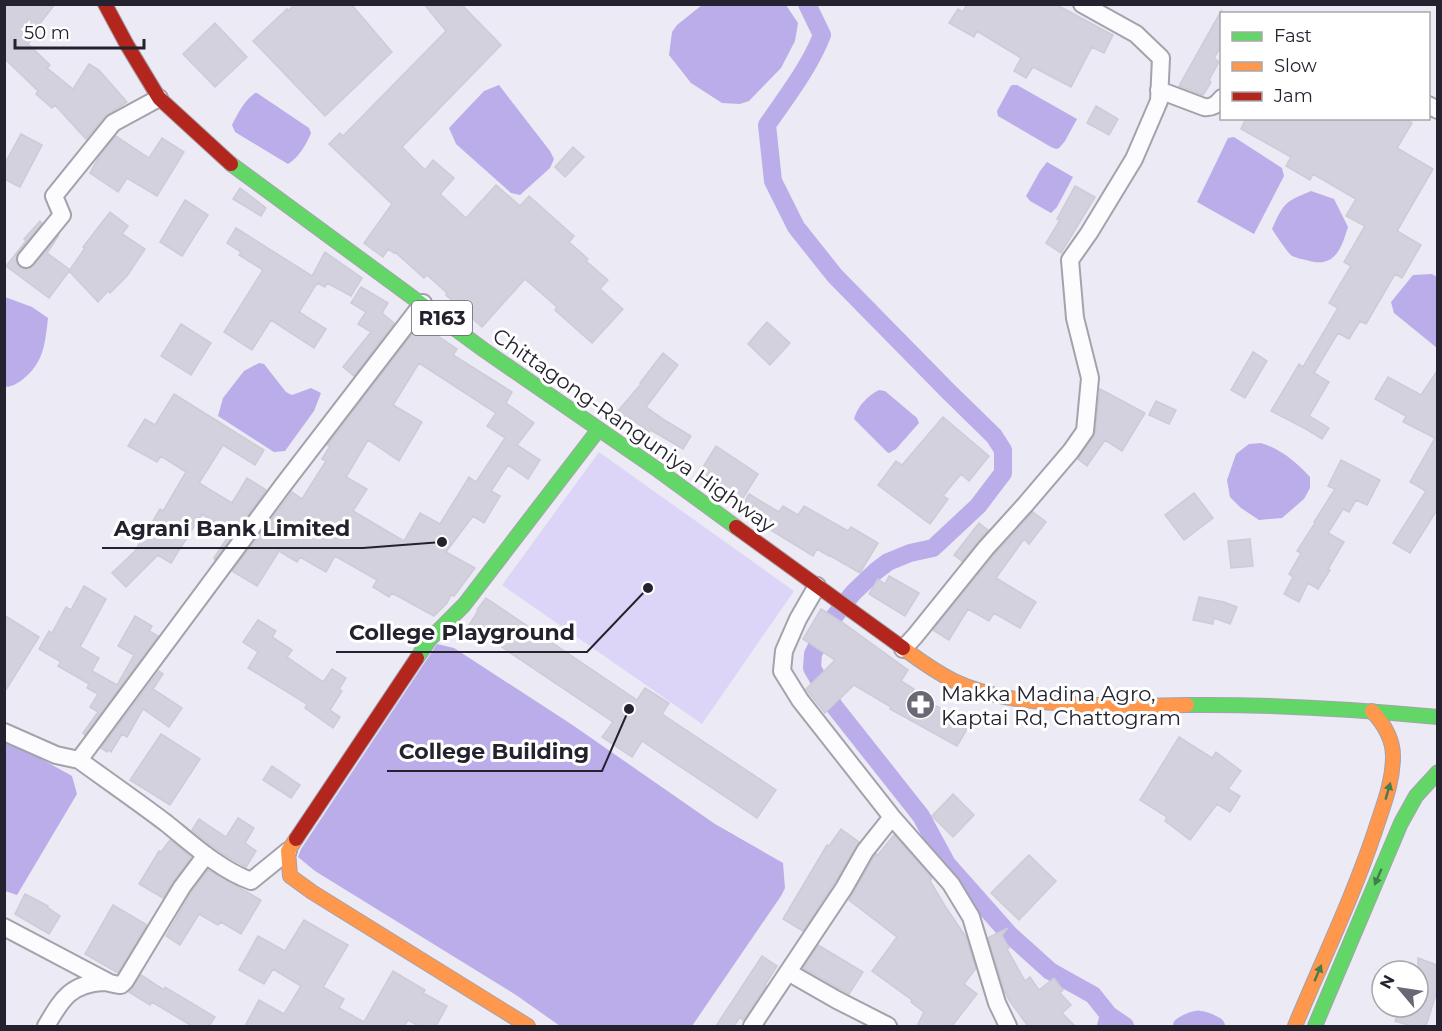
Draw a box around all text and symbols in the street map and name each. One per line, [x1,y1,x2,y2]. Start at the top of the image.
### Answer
scale bar [15,12,144,50]
legend [1220,12,1430,120]
text: 50 m [24,22,70,44]
text: Fast [1274,25,1312,47]
text: Slow [1274,55,1317,77]
text: Jam [1273,85,1313,107]
road number: R163 [412,301,472,335]
street label: Chittagong-Ranguniya Highway [488,323,780,538]
callout: Agrani Bank Limited [102,508,363,548]
text: Agrani Bank Limited [113,515,350,542]
callout: College Playground [336,612,587,652]
text: College Playground [349,619,575,646]
place label: Makka Madina Agro, Kaptai Rd, Chattogram [941,681,1181,730]
pharmacy icon: Makka Madina Agro, Kaptai Rd, Chattogram [904,689,936,721]
callout: College Building [387,731,602,771]
text: College Building [399,738,589,765]
one-way arrow [1384,782,1393,800]
one-way arrow [1373,868,1382,886]
north arrow [1370,959,1430,1019]
one-way arrow [1313,964,1322,981]
text: N [1376,972,1399,992]

